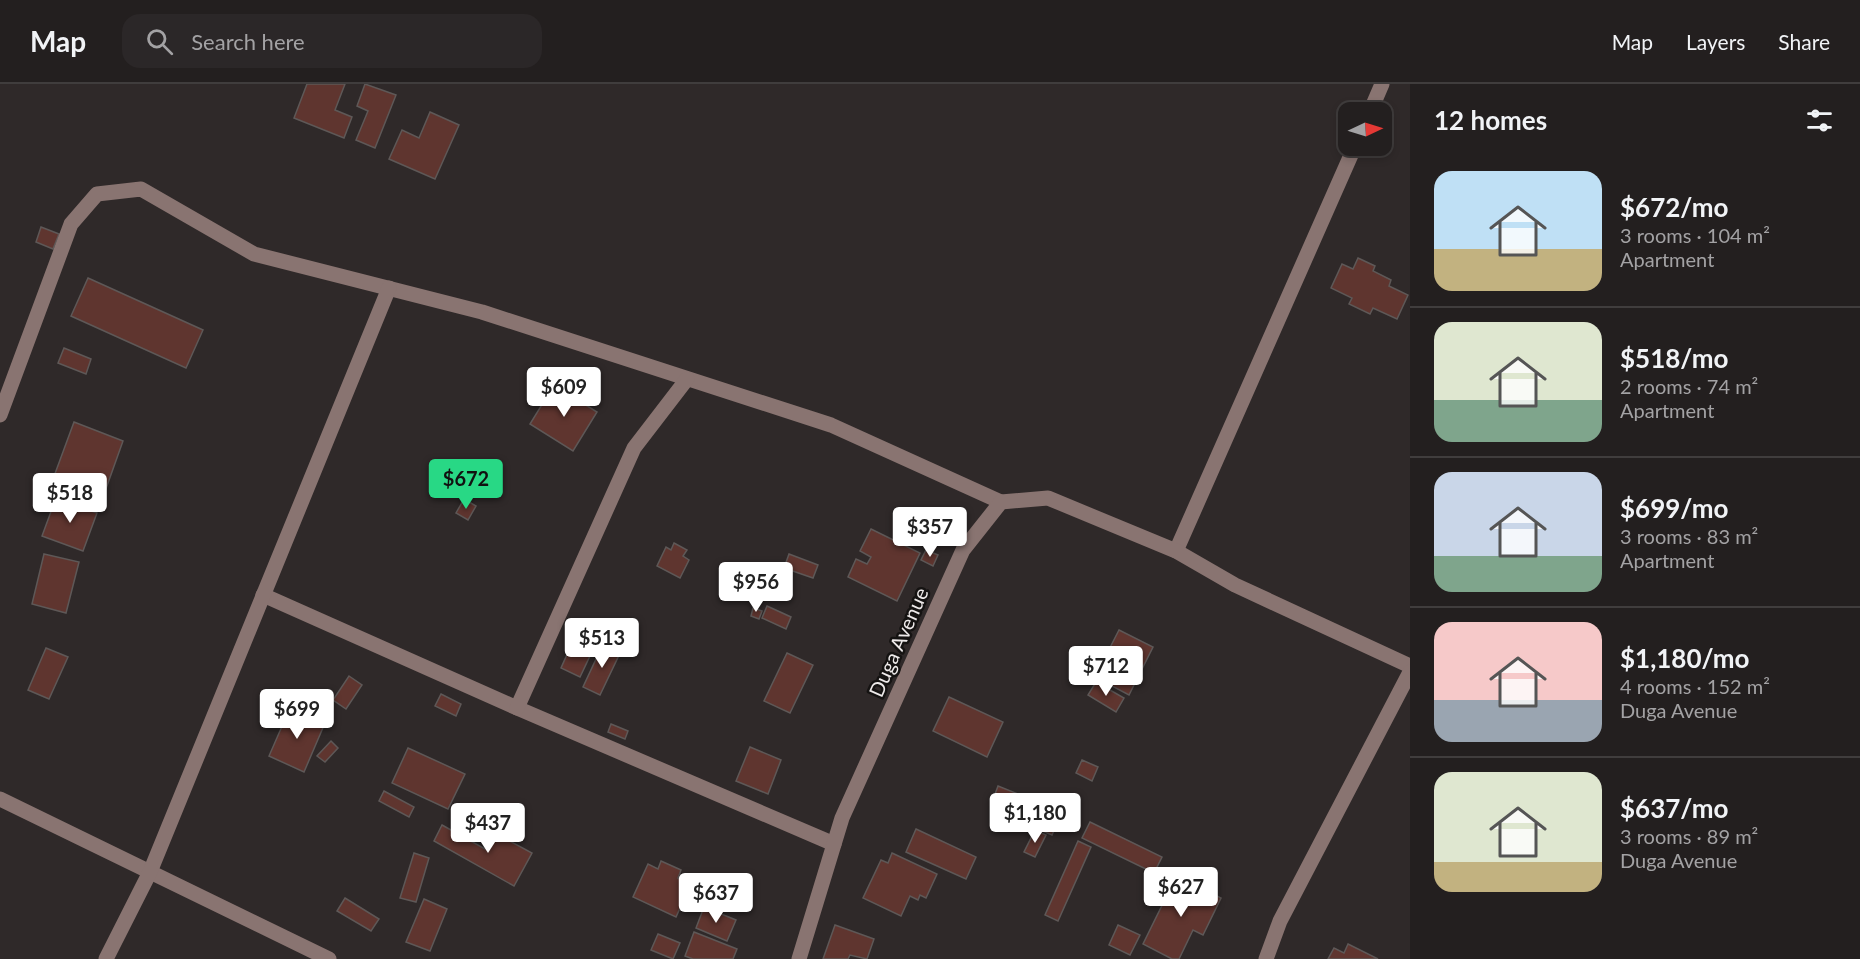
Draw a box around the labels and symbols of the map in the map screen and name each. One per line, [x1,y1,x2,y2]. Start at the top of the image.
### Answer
north arrow [1338,102,1392,156]
pin: $609 [528,367,600,418]
pin: $672 [430,459,502,510]
pin: $518 [34,473,106,524]
pin: $357 [894,507,966,558]
pin: $956 [720,562,792,613]
street label: Duga Avenue [863,584,933,700]
pin: $513 [566,618,638,669]
pin: $712 [1070,646,1142,697]
pin: $699 [261,689,333,740]
pin: $1,180 [986,793,1084,844]
pin: $437 [452,803,524,854]
pin: $627 [1145,867,1217,918]
pin: $637 [680,873,752,924]

